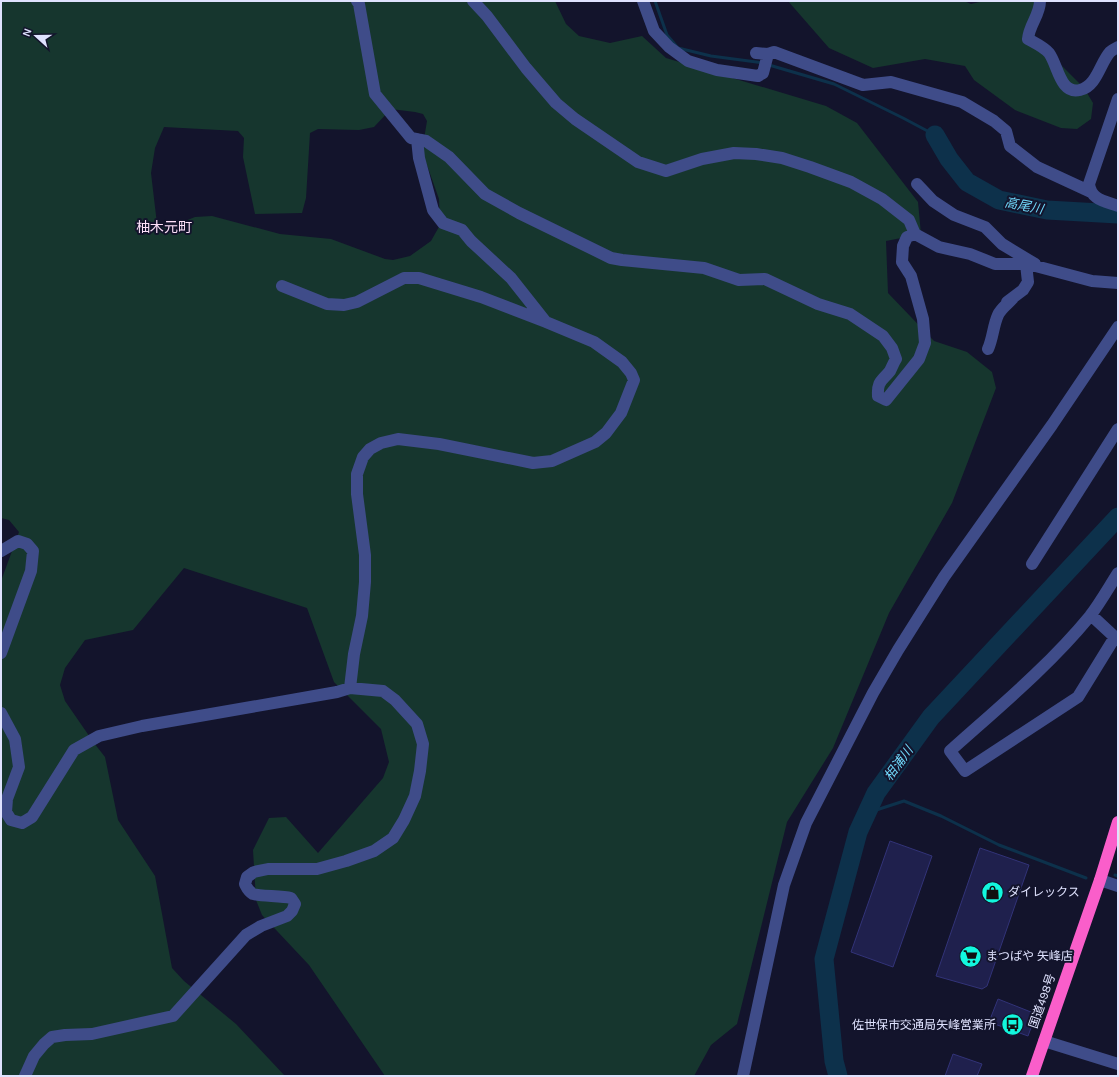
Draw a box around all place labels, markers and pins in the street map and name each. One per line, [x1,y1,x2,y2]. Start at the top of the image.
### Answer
shop icon: ダイレックス [980,879,1006,905]
place label: ダイレックス [1008,885,1080,899]
supermarket icon: まつばや 矢峰店 [958,943,984,969]
place label: まつばや 矢峰店 [986,949,1073,963]
bus stop icon: 佐世保市交通局矢峰営業所 [999,1012,1025,1038]
place label: 佐世保市交通局矢峰営業所 [852,1018,996,1032]

